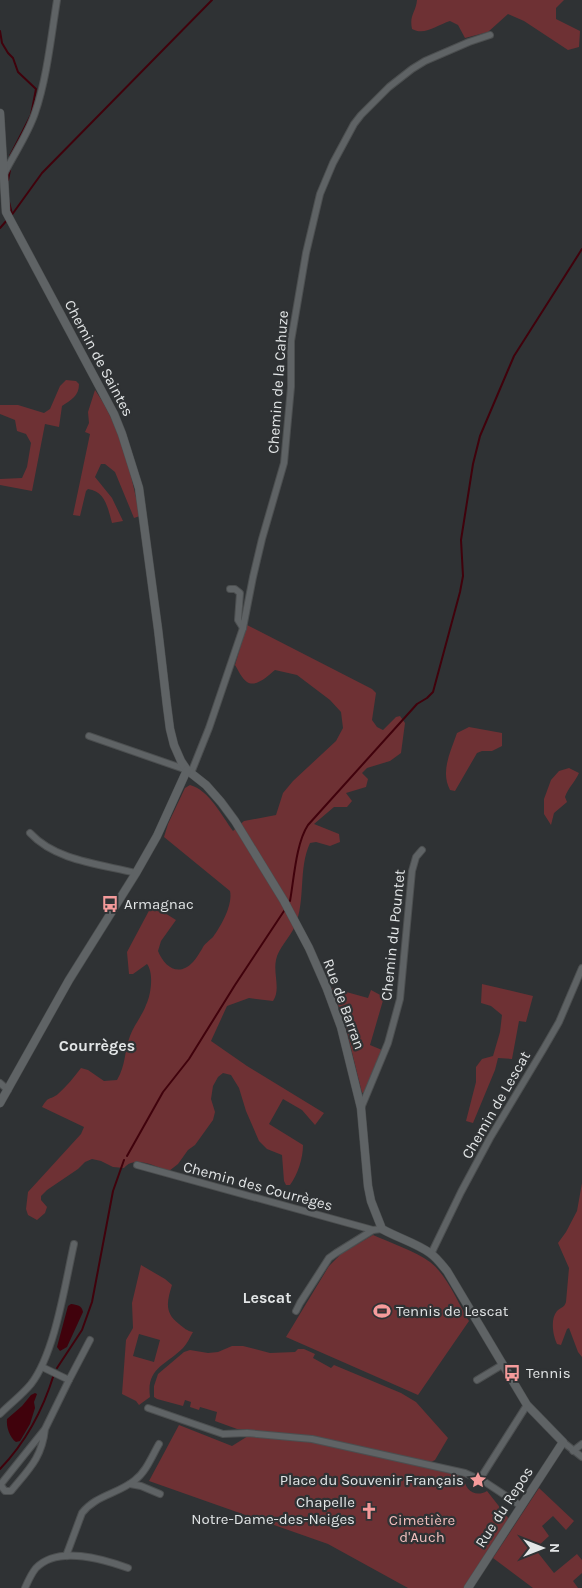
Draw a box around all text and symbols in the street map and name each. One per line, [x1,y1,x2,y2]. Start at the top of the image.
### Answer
street label: Chemin de Saintes [61,297,137,419]
street label: Chemin de la Cahuze [264,310,292,454]
street label: Chemin du Pountet [377,868,409,1002]
bus stop icon: Armagnac [100,894,120,914]
place label: Armagnac [124,895,194,913]
street label: Rue de Barran [319,956,369,1052]
district label: Courrèges [59,1036,135,1055]
street label: Chemin de Lescat [458,1048,534,1162]
street label: Chemin des Courrèges [181,1157,335,1215]
district label: Lescat [243,1288,291,1307]
sports icon: Tennis de Lescat [372,1301,392,1321]
place label: Tennis de Lescat [396,1302,509,1320]
bus stop icon: Tennis [502,1363,522,1383]
place label: Tennis [526,1364,571,1382]
street label: Rue du Repos [471,1463,537,1551]
place icon: Place du Souvenir Français [468,1470,488,1490]
place label: Place du Souvenir Français [280,1471,464,1489]
place label: Chapelle Notre-Dame-des-Neiges [191,1493,355,1528]
church icon: Chapelle Notre-Dame-des-Neiges [359,1501,379,1521]
park label: Cimetière d'Auch [389,1511,455,1546]
north arrow [517,1523,567,1573]
text: N [546,1543,563,1553]

